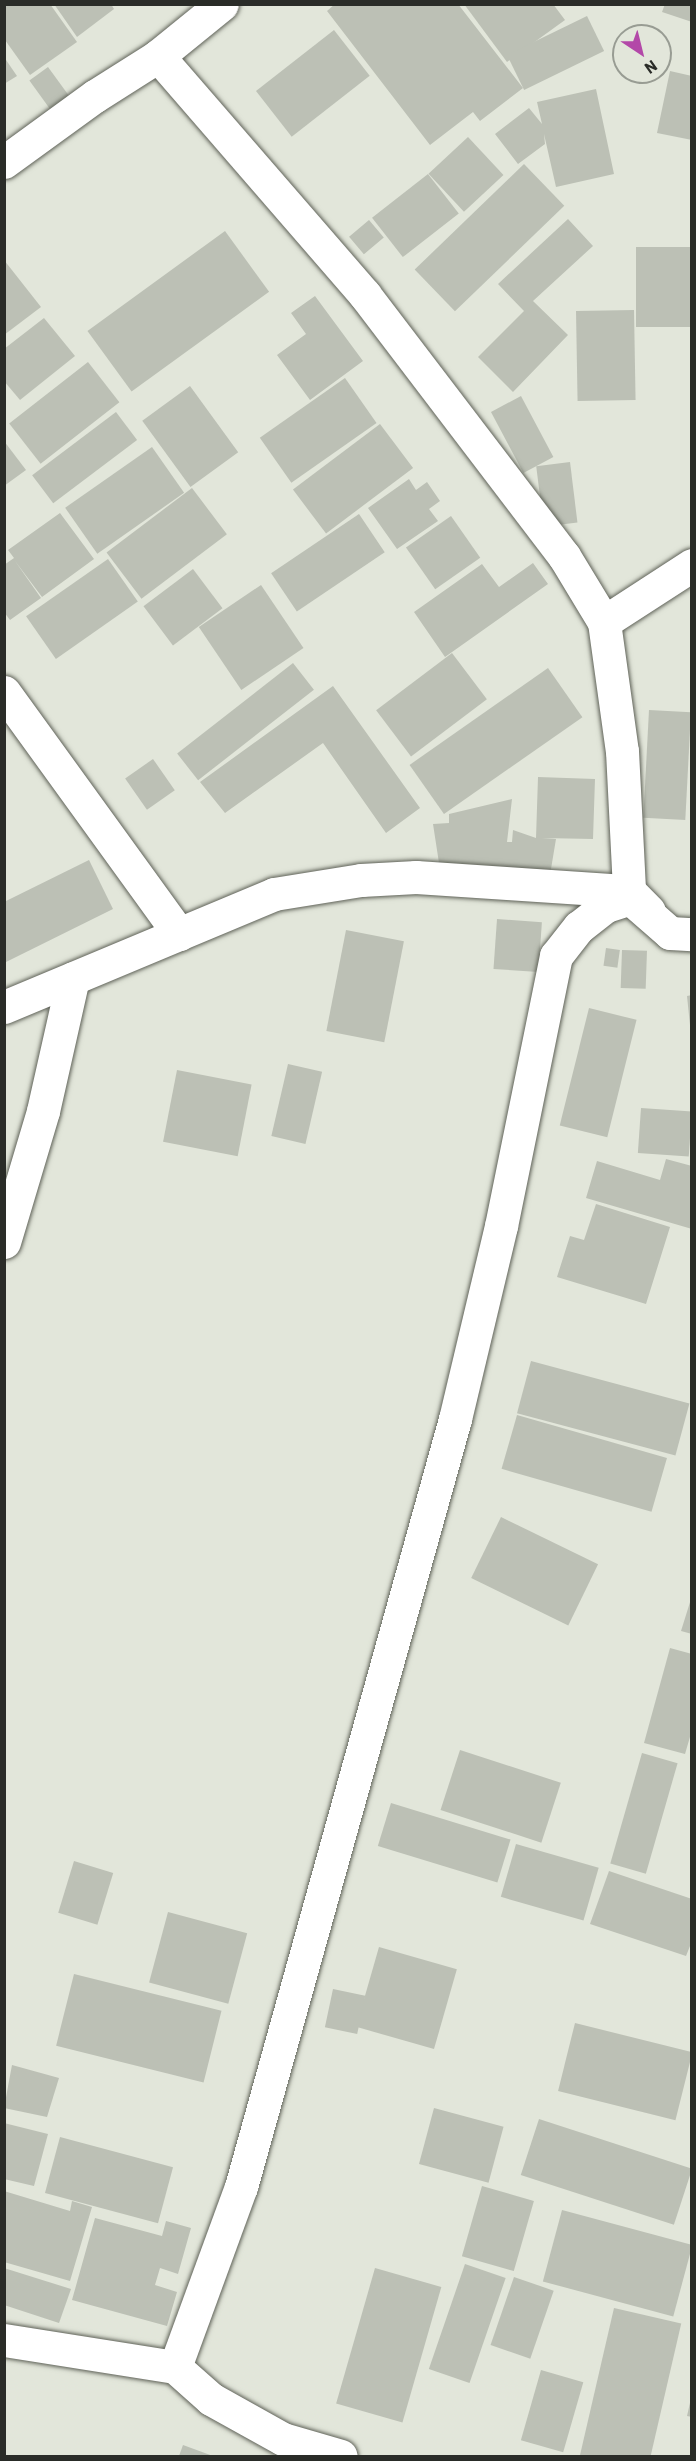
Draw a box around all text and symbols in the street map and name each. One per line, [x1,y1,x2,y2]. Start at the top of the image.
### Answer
north arrow [612,24,672,84]
text: N [642,57,661,78]

